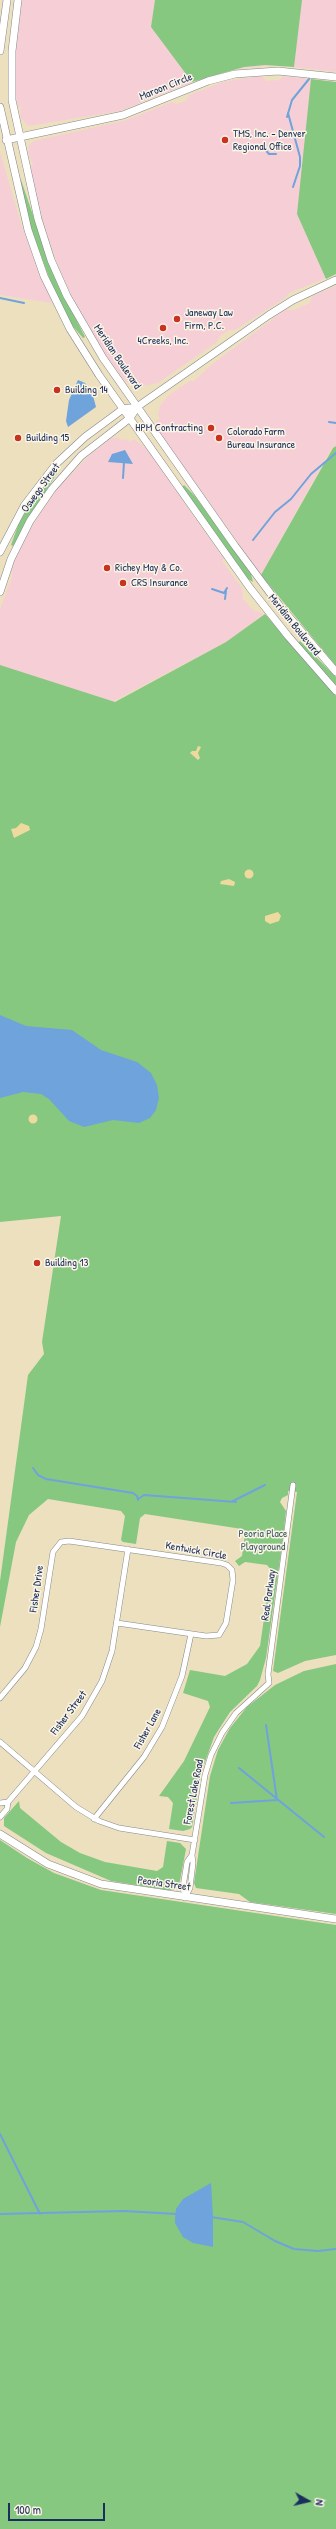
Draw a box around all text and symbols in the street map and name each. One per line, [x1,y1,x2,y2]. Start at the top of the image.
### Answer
street label: Maroon Circle [138,70,194,104]
place label: TMS, Inc. - Denver Regional Office [233,127,306,153]
marker: TMS, Inc. - Denver Regional Office [220,135,230,145]
place label: Janeway Law Firm, P.C. [185,306,233,332]
marker: Janeway Law Firm, P.C. [172,314,182,324]
street label: Meridian Boulevard [91,322,143,392]
marker: 4Creeks, Inc. [158,323,168,333]
place label: 4Creeks, Inc. [138,334,188,348]
place label: Building 14 [65,383,108,397]
marker: Building 14 [52,385,62,395]
place label: HPM Contracting [135,421,203,435]
marker: HPM Contracting [206,423,216,433]
place label: Colorado Farm Bureau Insurance [227,425,295,451]
place label: Building 15 [26,431,69,445]
marker: Building 15 [13,433,23,443]
marker: Colorado Farm Bureau Insurance [214,433,224,443]
street label: Oswego Street [19,461,63,515]
place label: Richey May & Co. [115,561,182,575]
marker: Richey May & Co. [102,563,112,573]
place label: CRS Insurance [131,576,188,590]
marker: CRS Insurance [118,578,128,588]
street label: Meridian Boulevard [265,592,323,658]
place label: Building 13 [45,1256,88,1270]
marker: Building 13 [32,1258,42,1268]
park label: Peoria Place Playground [239,1527,287,1553]
street label: Kentwick Circle [164,1539,228,1563]
street label: Fisher Drive [27,1565,47,1613]
street label: Real Parkway [259,1569,279,1621]
street label: Fisher Street [48,1688,90,1738]
street label: Fisher Lane [131,1706,165,1752]
street label: Forest Lake Road [181,1759,207,1825]
street label: Peoria Street [137,1874,191,1894]
north arrow [288,2481,328,2521]
scale bar [10,2495,107,2521]
text: N [313,2499,327,2507]
text: 100 m [15,2501,41,2518]

